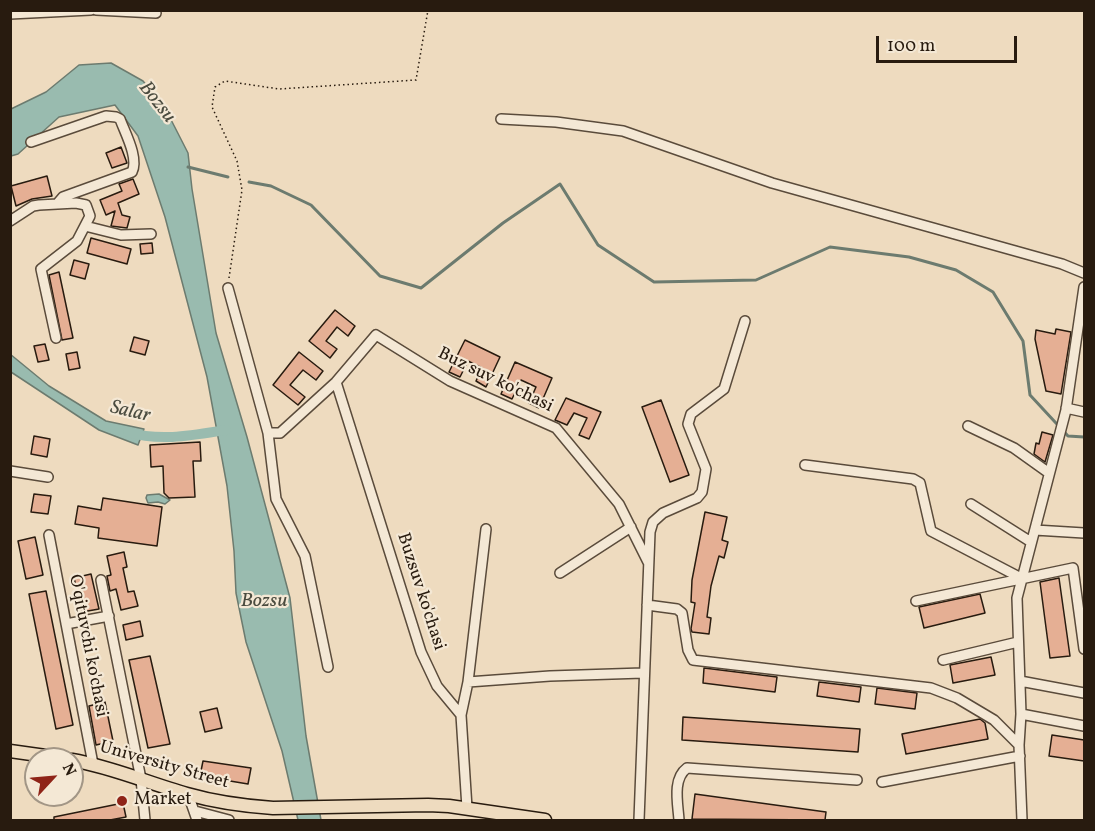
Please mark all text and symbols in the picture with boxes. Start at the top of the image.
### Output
scale bar [879,24,1020,62]
text: 100 m [887,34,936,59]
water label: Bozsu [132,77,180,129]
street label: Buz suv ko'chasi [434,344,556,418]
water label: Salar [108,397,152,429]
street label: Buzsuv ko'chasi [391,531,449,653]
street label: O'qituvchi ko'chasi [63,573,111,719]
water label: Bozsu [241,590,287,614]
street label: University Street [97,737,231,795]
north arrow [24,747,84,807]
text: N [56,760,81,780]
place label: Market [134,790,192,812]
marker: Market [115,794,129,808]

